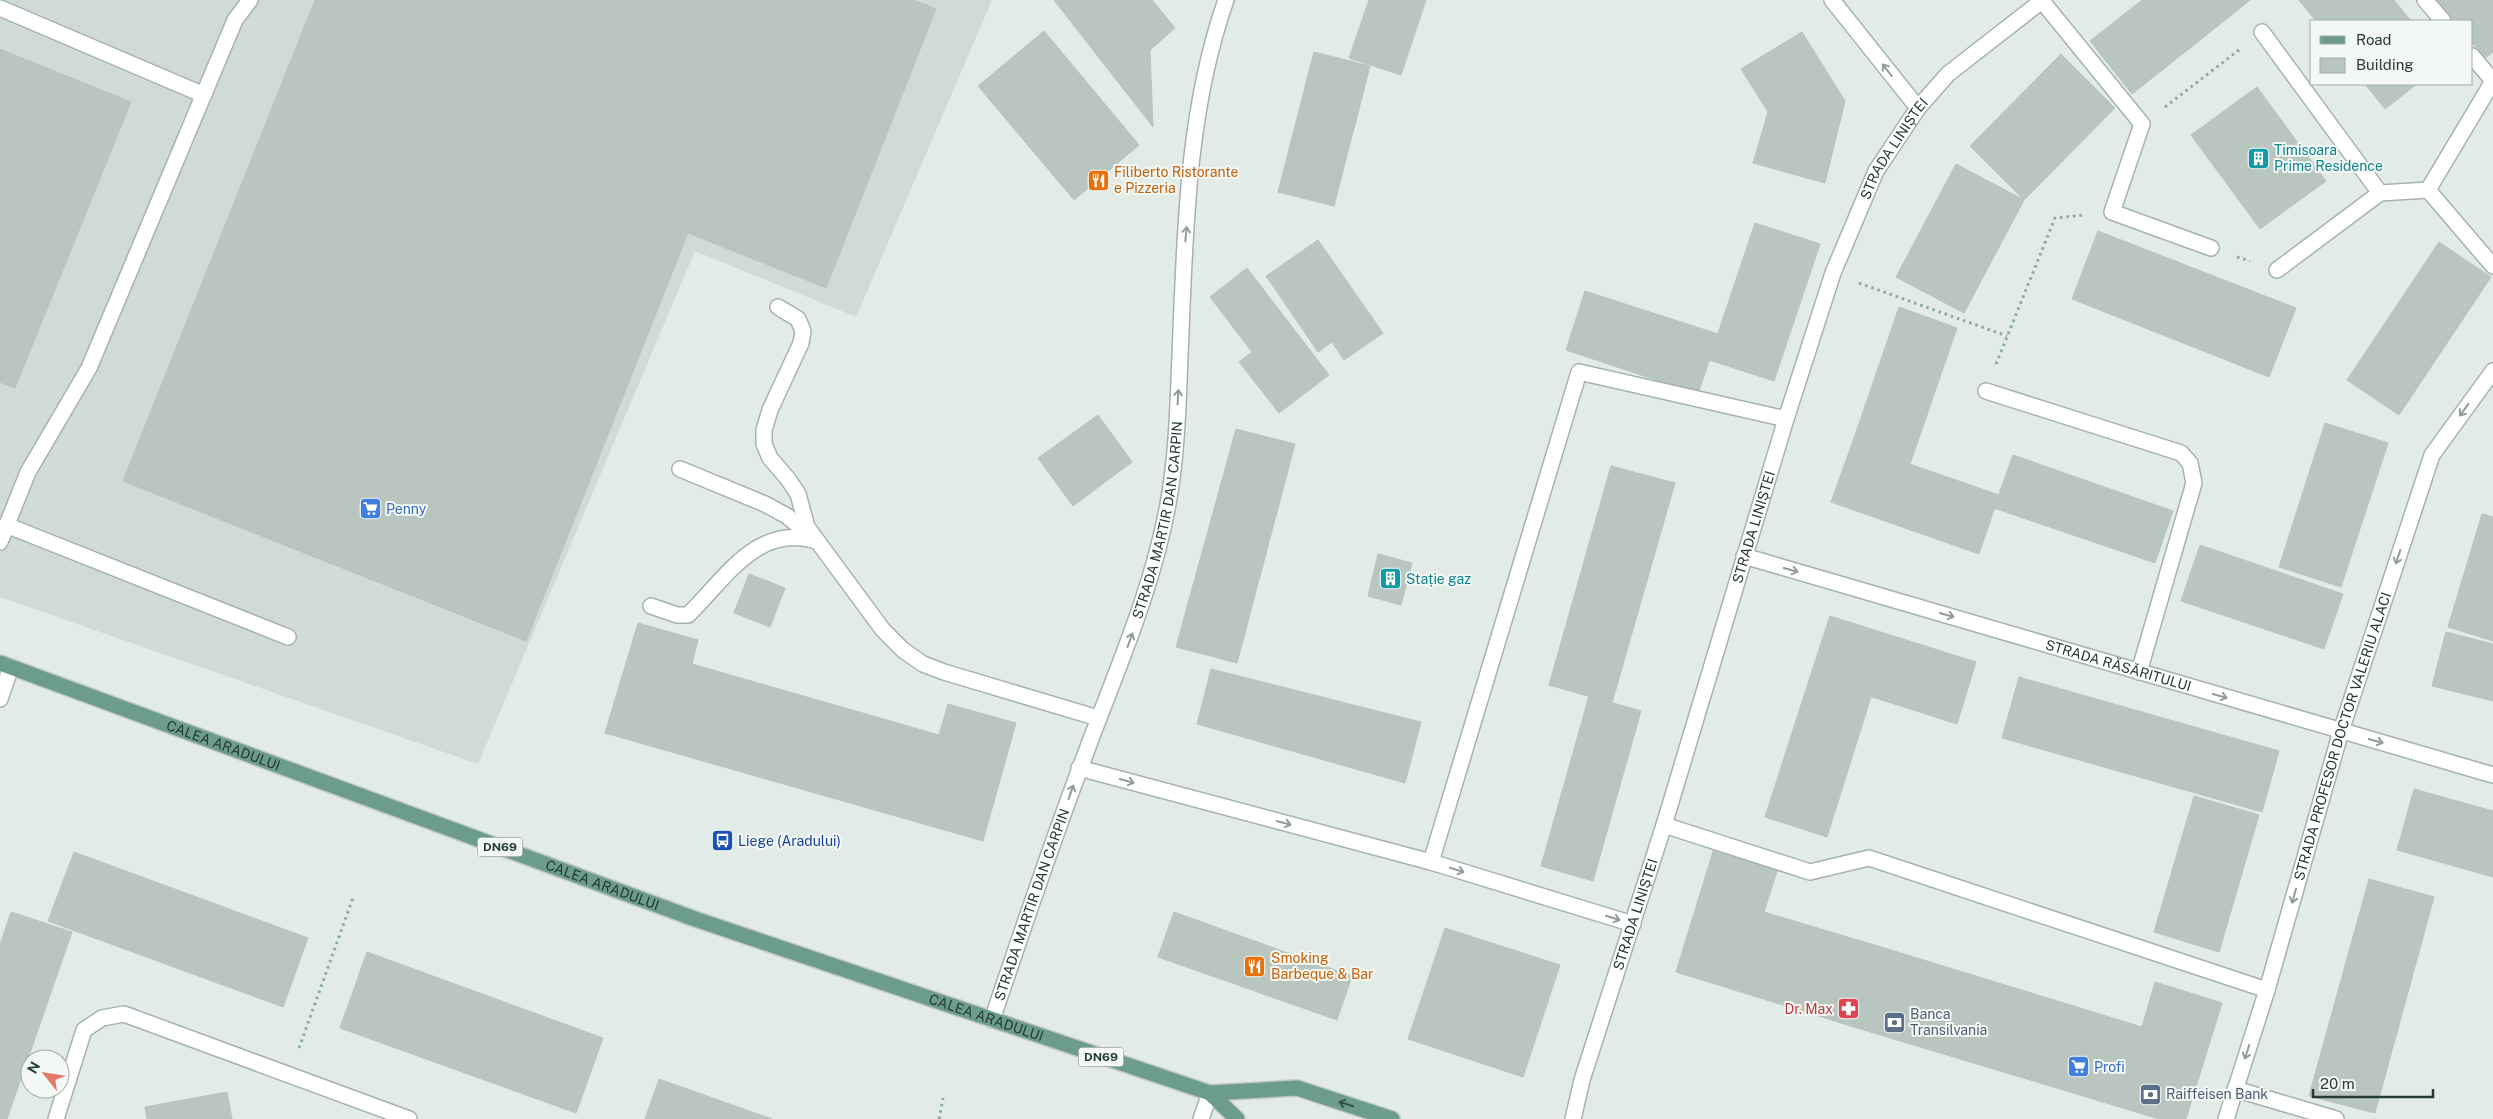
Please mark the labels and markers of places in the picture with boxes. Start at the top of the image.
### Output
place label: Timisoara Prime Residence [2274,142,2383,174]
building icon: Timisoara Prime Residence [2246,146,2270,170]
place label: Filiberto Ristorante e Pizzeria [1114,164,1239,196]
restaurant icon: Filiberto Ristorante e Pizzeria [1086,168,1110,192]
supermarket icon: Penny [358,497,382,521]
place label: Penny [386,501,427,517]
building icon: Stație gaz [1378,567,1402,591]
place label: Stație gaz [1406,571,1471,587]
bus stop icon: Liege (Aradului) [710,829,734,853]
place label: Liege (Aradului) [738,833,841,849]
place label: Smoking Barbeque & Bar [1271,950,1374,982]
restaurant icon: Smoking Barbeque & Bar [1243,954,1267,978]
pharmacy icon: Dr. Max [1837,997,1861,1021]
place label: Dr. Max [1785,1001,1833,1017]
place label: Banca Transilvania [1910,1006,1987,1038]
bank icon: Banca Transilvania [1882,1010,1906,1034]
supermarket icon: Profi [2066,1055,2090,1079]
place label: Profi [2094,1059,2125,1075]
bank icon: Raiffeisen Bank [2138,1082,2162,1106]
place label: Raiffeisen Bank [2166,1086,2268,1102]

